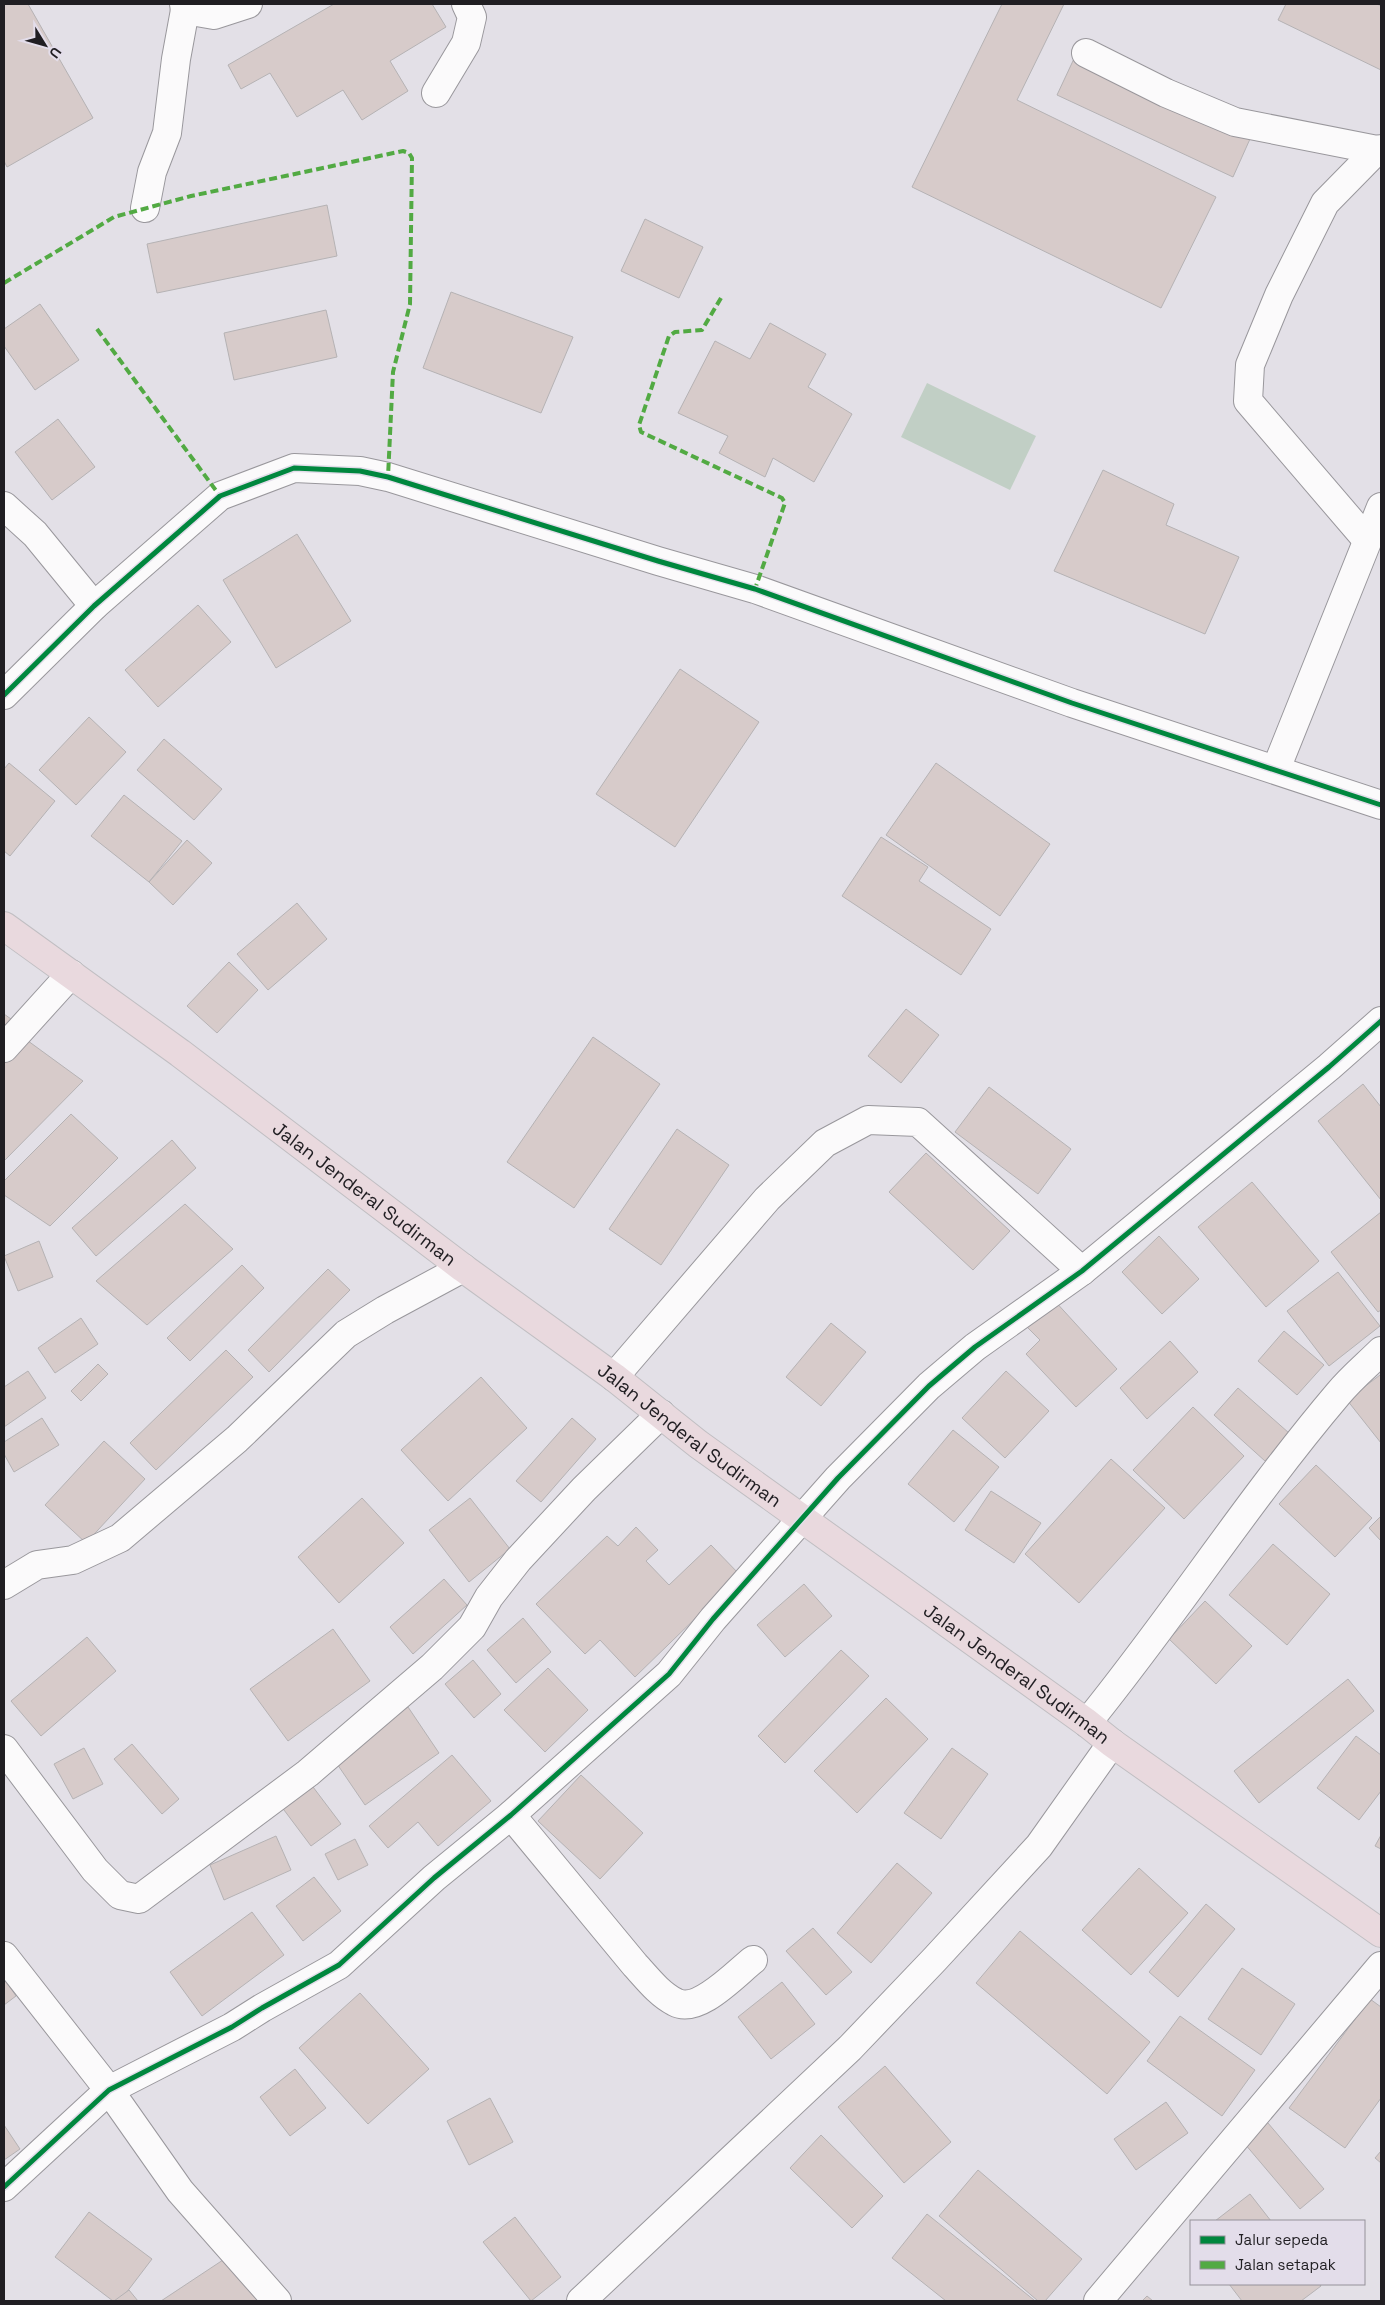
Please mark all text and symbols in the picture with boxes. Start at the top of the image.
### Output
north arrow [20,20,70,70]
text: U [45,44,65,62]
street label: Jalan Jenderal Sudirman [267,1116,461,1272]
street label: Jalan Jenderal Sudirman [593,1357,786,1513]
street label: Jalan Jenderal Sudirman [918,1598,1115,1750]
legend [1190,2220,1365,2285]
text: Jalur sepeda [1235,2230,1329,2249]
text: Jalan setapak [1235,2255,1336,2274]

